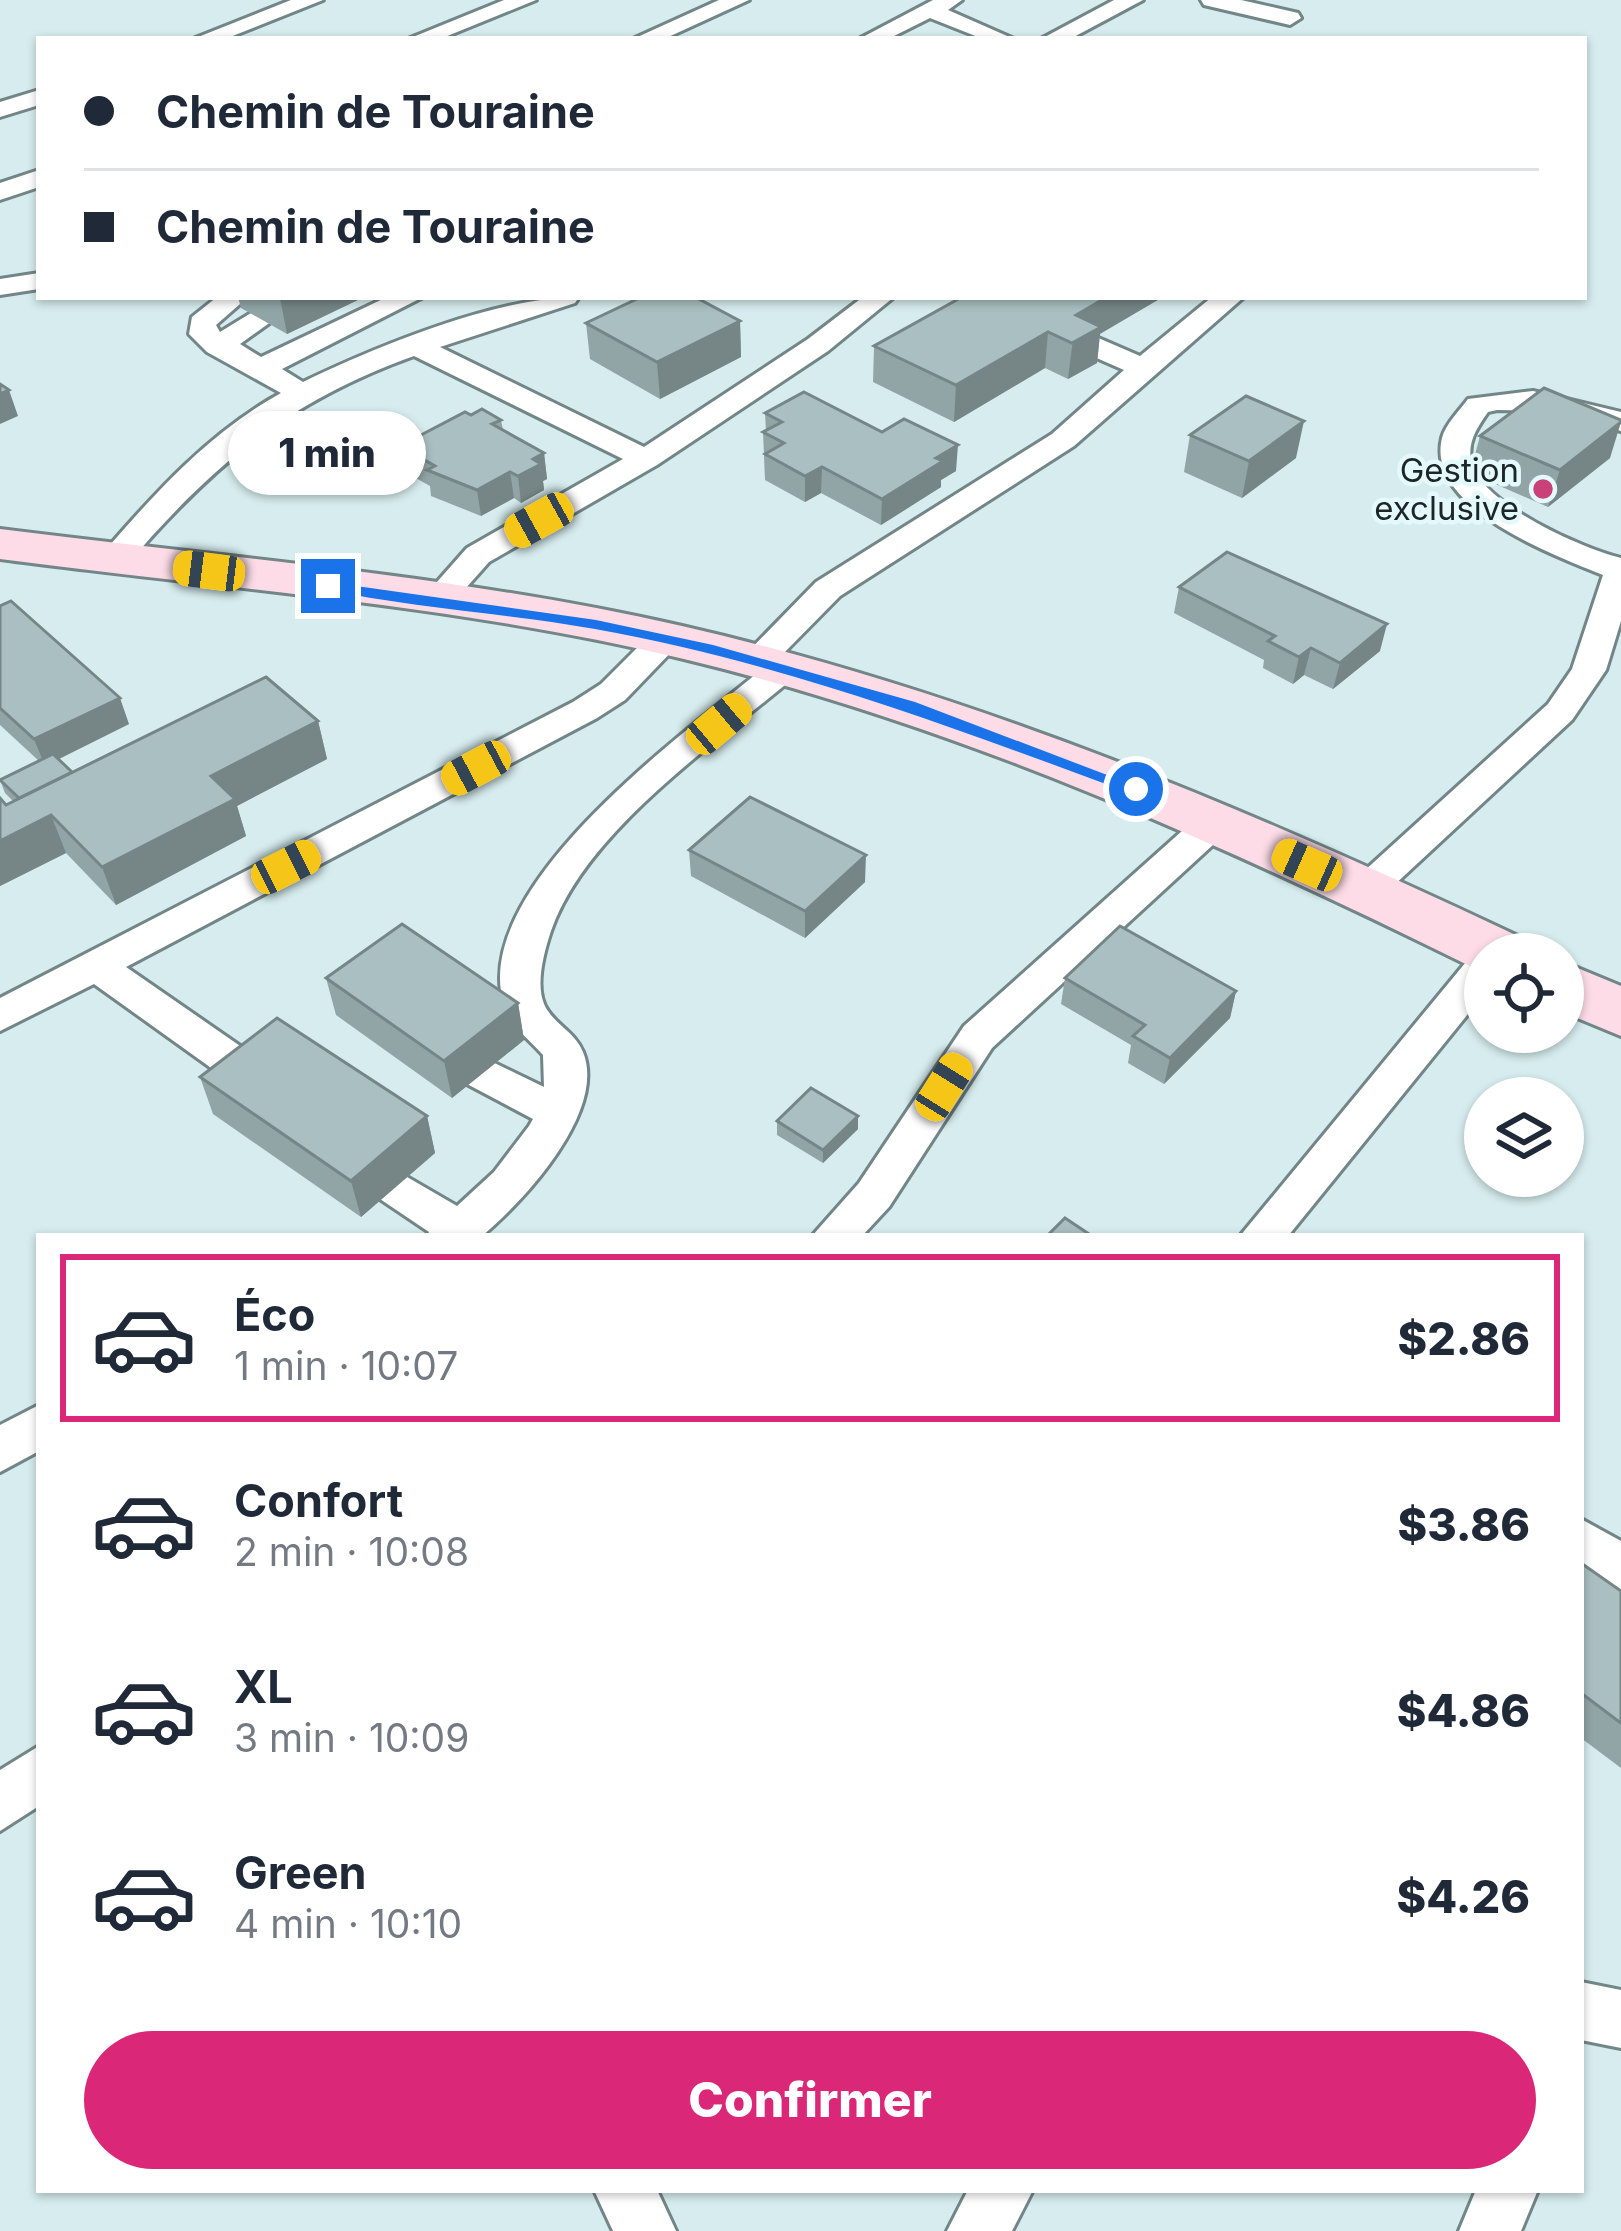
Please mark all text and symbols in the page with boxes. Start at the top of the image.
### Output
text: Chemin de Touraine [156,84,595,139]
text: Chemin de Touraine [156,199,595,254]
callout: 1 min [229,412,427,496]
text: 1 min [278,429,376,476]
place label: Gestion exclusive [1374,450,1519,528]
marker: Gestion exclusive [1530,476,1556,502]
car [499,487,579,553]
car [171,549,247,593]
route end [301,559,355,613]
car [680,687,758,761]
car [436,735,516,801]
route start [1109,762,1163,816]
car [1267,834,1347,896]
car [246,835,326,899]
map controls [1464,933,1584,1197]
button: locate [1464,933,1584,1053]
car [910,1047,978,1127]
button: layers [1464,1077,1584,1197]
icon: car [90,1284,198,1392]
text: Éco [234,1287,315,1342]
text: $2.86 [1397,1311,1530,1366]
text: 1 min · 10:07 [234,1342,458,1389]
icon: car [90,1470,198,1578]
text: Confort [234,1473,403,1528]
text: $3.86 [1398,1497,1530,1552]
text: 2 min · 10:08 [234,1528,469,1575]
icon: car [90,1656,198,1764]
text: XL [234,1659,293,1714]
text: $4.86 [1397,1683,1530,1738]
text: 3 min · 10:09 [234,1714,469,1761]
icon: car [90,1842,198,1950]
text: Green [234,1845,367,1900]
text: $4.26 [1396,1869,1530,1924]
text: 4 min · 10:10 [234,1900,462,1947]
button: Confirmer [84,2031,1536,2169]

